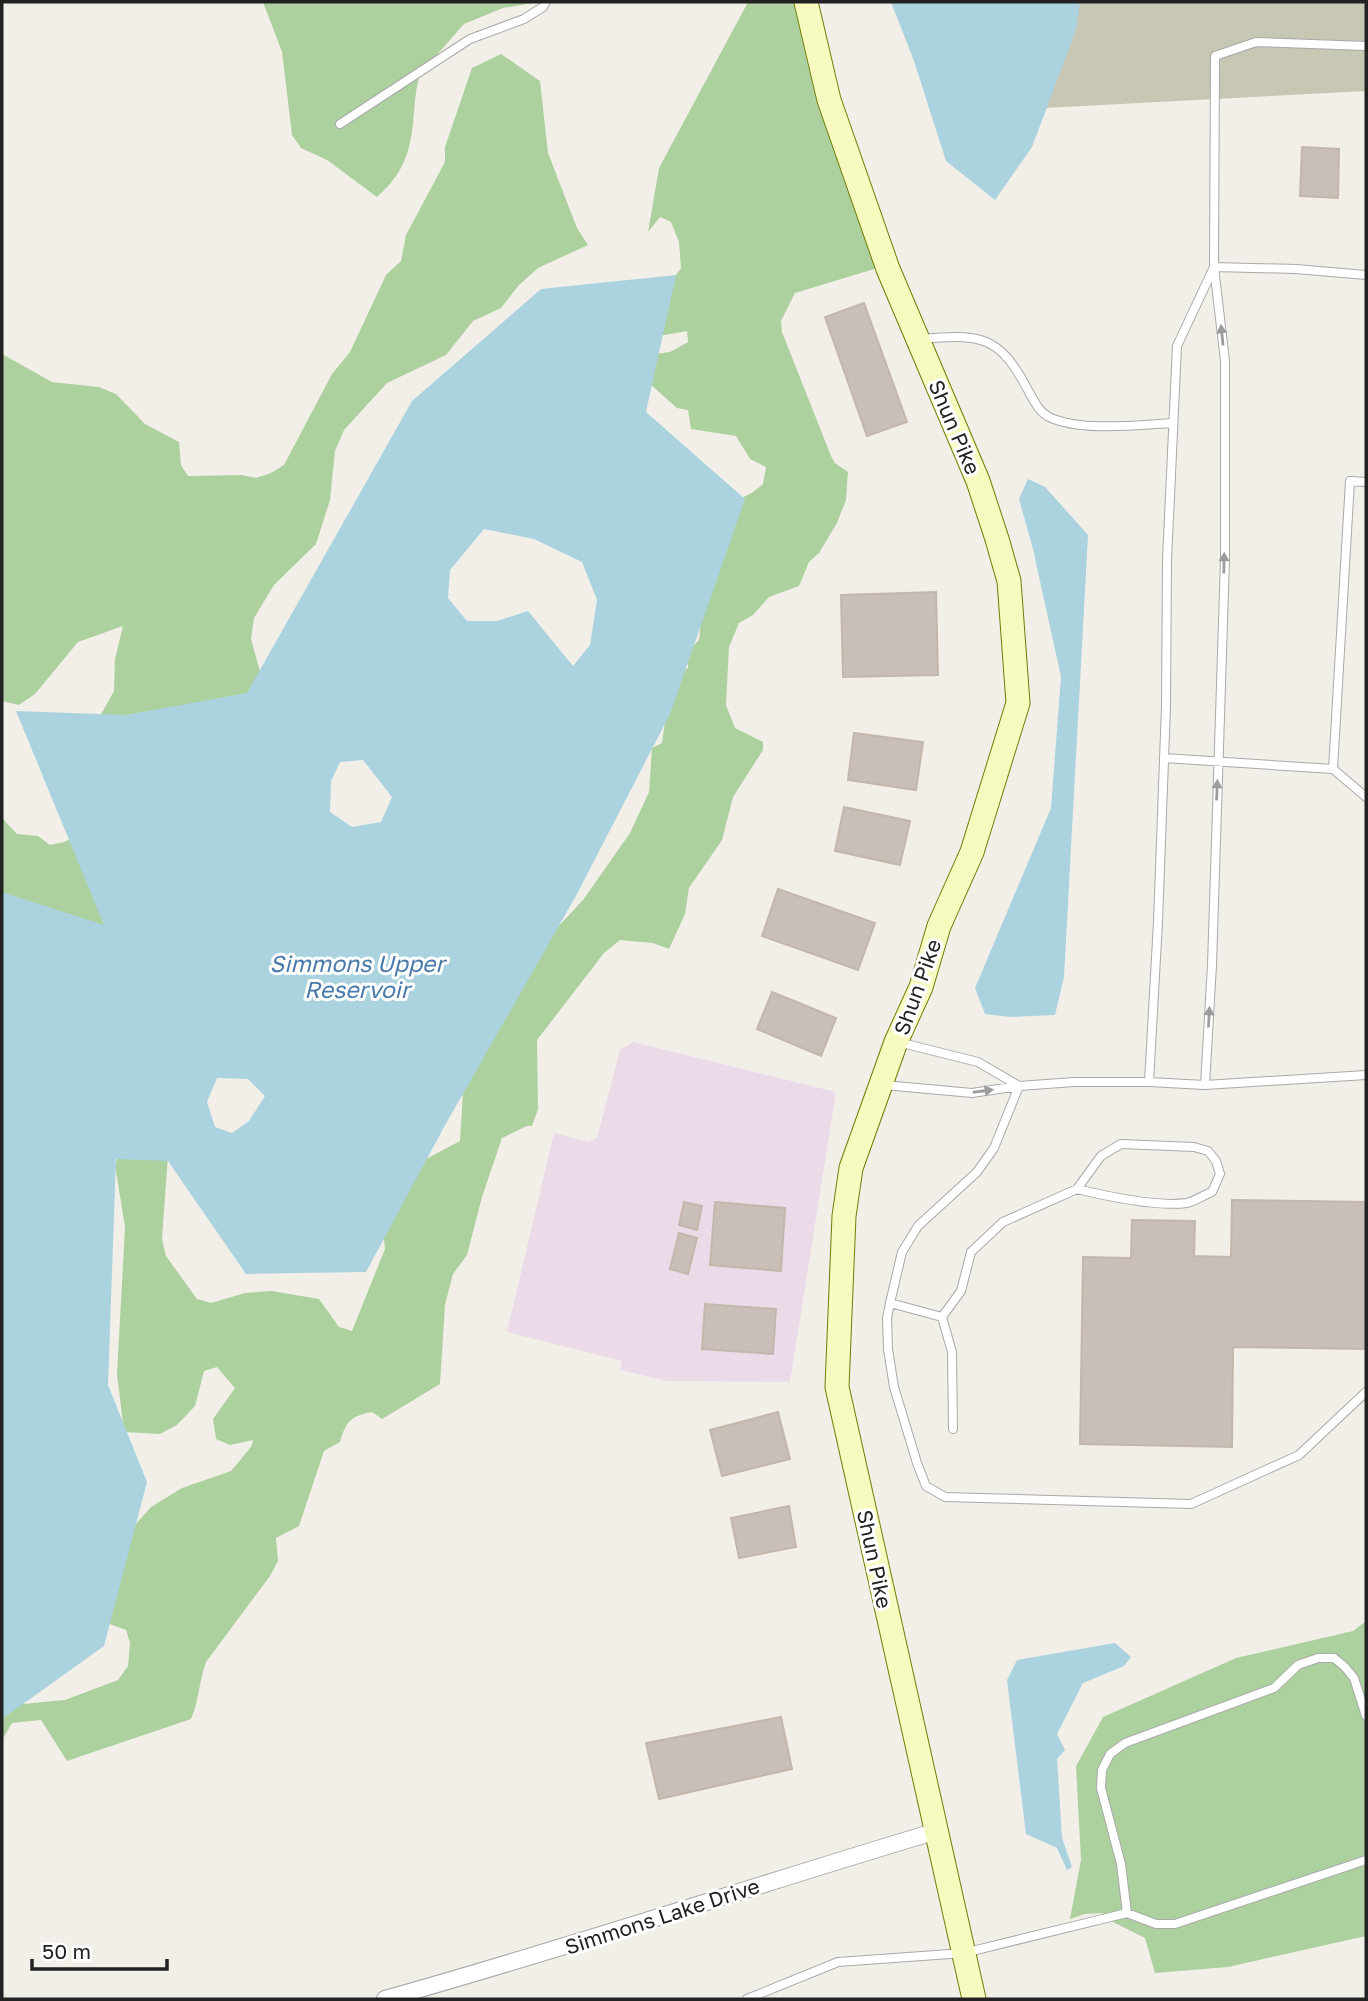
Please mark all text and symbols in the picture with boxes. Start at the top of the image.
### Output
one-way arrow [1216,324,1227,346]
street label: Shun Pike [923,376,987,478]
one-way arrow [1219,551,1230,573]
one-way arrow [1212,779,1223,801]
street label: Shun Pike [888,935,946,1039]
water label: Simmons Upper Reservoir [270,949,447,1003]
one-way arrow [1204,1006,1215,1028]
one-way arrow [972,1086,994,1097]
street label: Shun Pike [852,1507,898,1611]
street label: Simmons Lake Drive [561,1872,763,1960]
scale bar [32,1927,166,1971]
text: 50 m [42,1938,91,1964]

